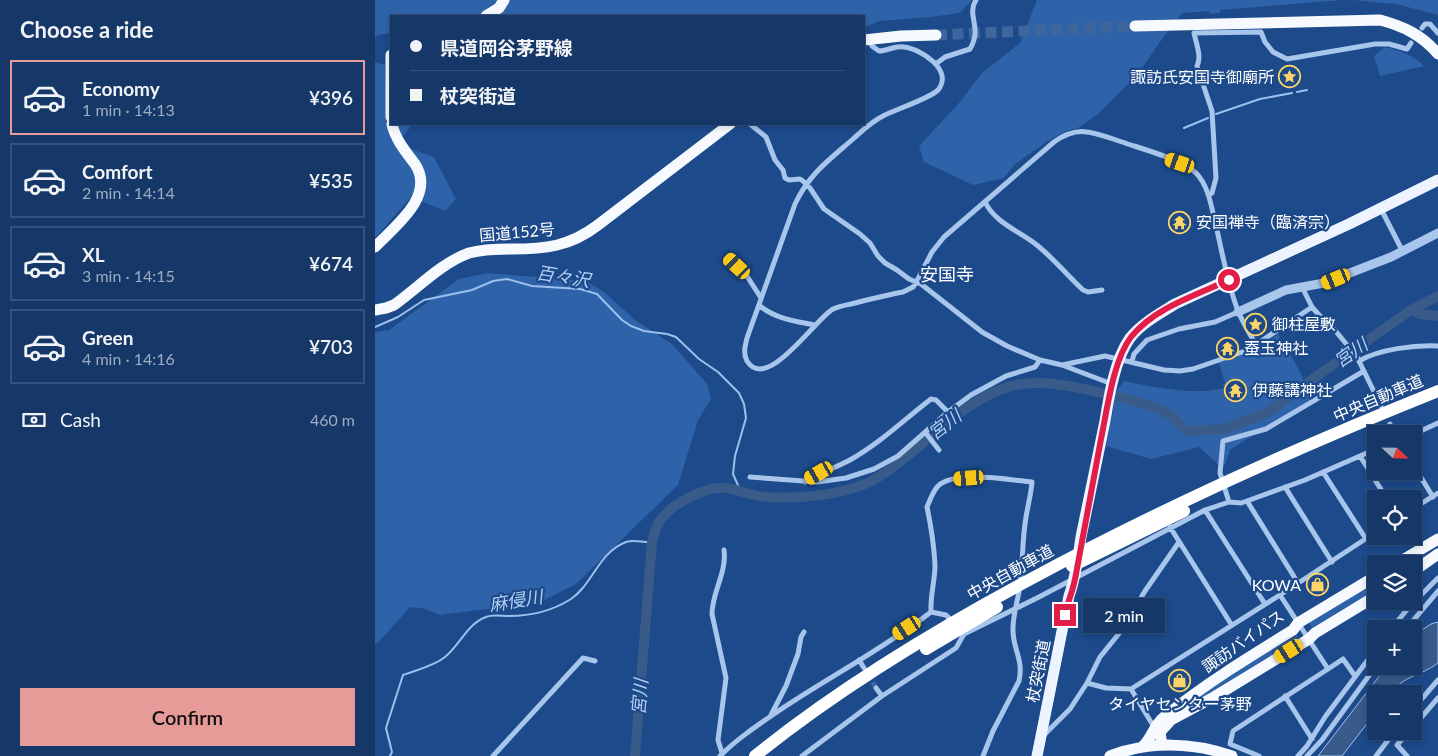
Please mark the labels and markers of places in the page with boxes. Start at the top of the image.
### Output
place icon: 諏訪氏安国寺御廟所 [1278,65,1302,89]
place label: 諏訪氏安国寺御廟所 [1130,67,1274,86]
temple icon: 安国禅寺（臨済宗） [1168,210,1192,234]
place label: 安国禅寺（臨済宗） [1196,212,1340,231]
place icon: 御柱屋敷 [1244,312,1268,336]
place label: 御柱屋敷 [1272,314,1336,333]
temple icon: 蚕玉神社 [1216,336,1240,360]
place label: 蚕玉神社 [1244,338,1308,357]
temple icon: 伊藤講神社 [1224,378,1248,402]
place label: 伊藤講神社 [1252,380,1332,399]
shop icon: KOWA [1305,573,1329,597]
place label: KOWA [1252,575,1301,594]
shop icon: タイヤセンター茅野 [1168,668,1192,692]
place label: タイヤセンター茅野 [1108,694,1252,713]

